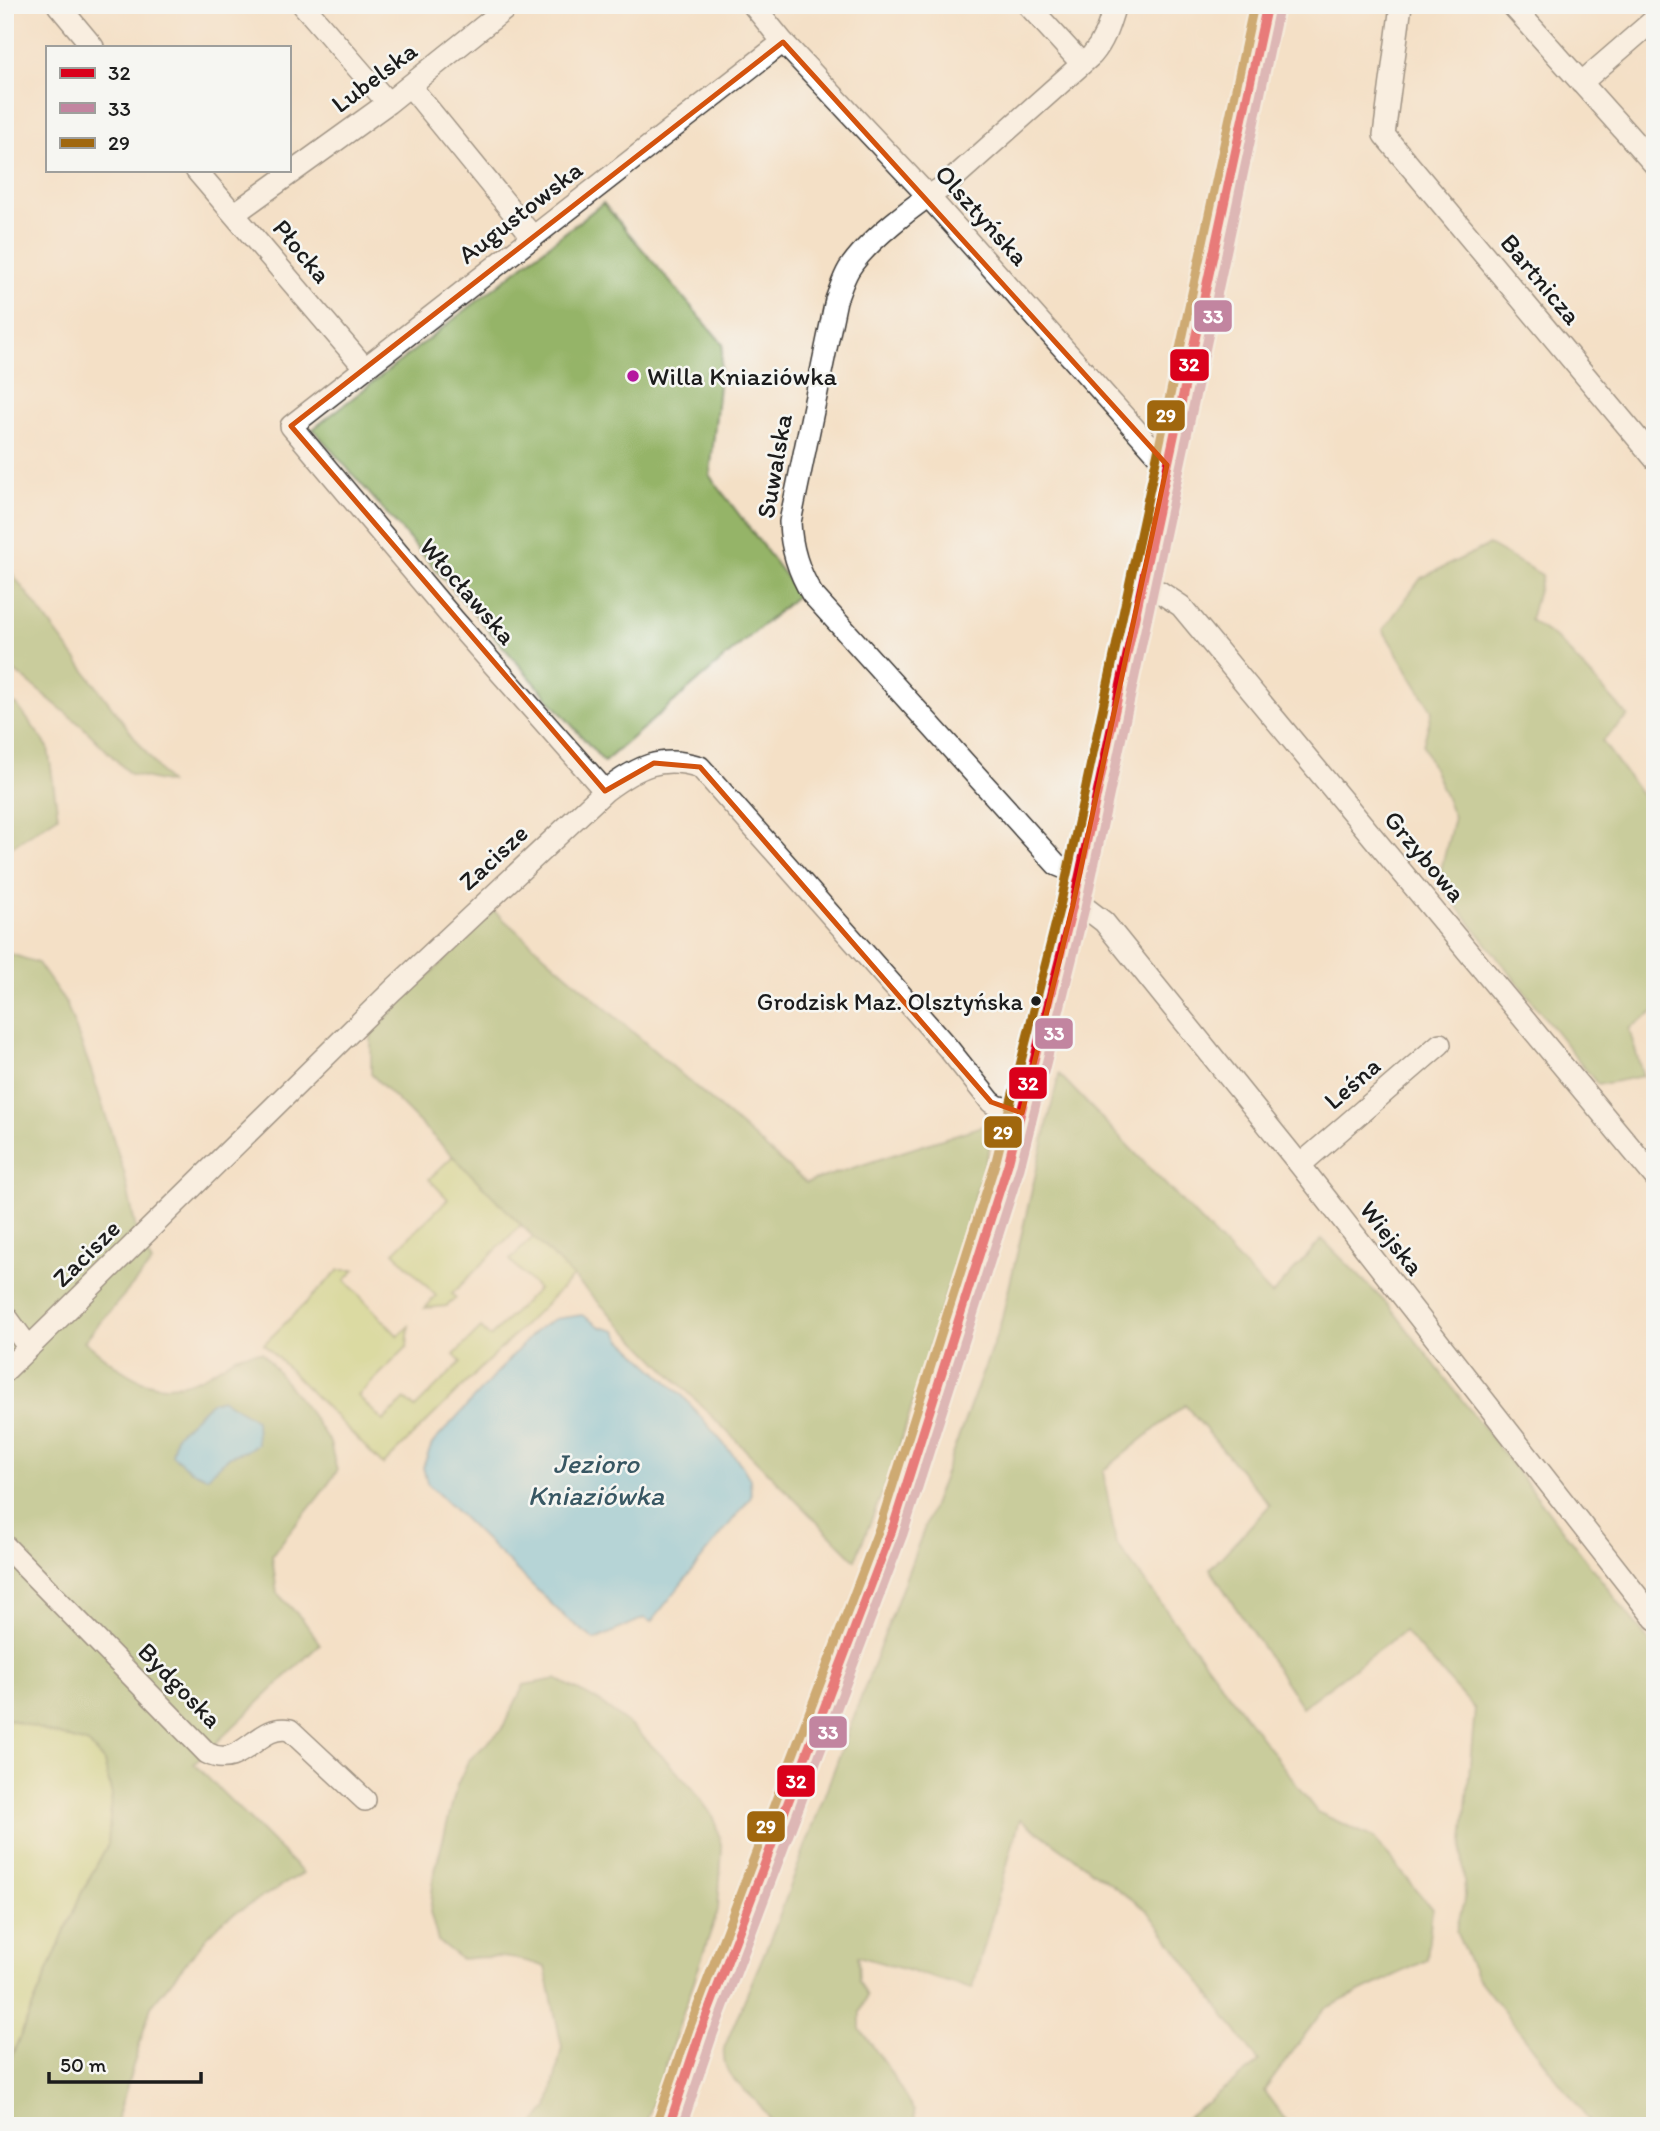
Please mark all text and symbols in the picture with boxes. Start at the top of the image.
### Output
street label: Lubelska [325,34,424,120]
legend [46,46,290,172]
text: 32 [108,60,131,85]
text: 33 [108,96,131,121]
text: 29 [108,130,130,155]
street label: Augustowska [451,153,589,271]
street label: Olsztyńska [928,158,1036,273]
street label: Płocka [266,212,338,290]
street label: Bartnicza [1494,227,1589,332]
line badge: 33 [1193,299,1233,333]
text: 33 [1203,305,1223,328]
line badge: 32 [1169,348,1210,382]
text: 32 [1179,353,1199,376]
place label: Willa Kniaziówka [647,360,838,392]
marker: Willa Kniaziówka [625,368,641,384]
line badge: 29 [1146,399,1186,432]
text: 29 [1156,404,1176,427]
street label: Suwalska [749,411,799,521]
street label: Włocławska [413,531,524,652]
street label: Grzybowa [1377,804,1473,908]
street label: Zacisze [452,817,534,897]
place label: Grodzisk Maz. Olsztyńska [757,987,1023,1016]
marker: Grodzisk Maz. Olsztyńska [1029,994,1043,1008]
line badge: 33 [1034,1017,1074,1050]
text: 33 [1044,1022,1064,1045]
street label: Leśna [1317,1050,1387,1116]
line badge: 32 [1008,1066,1048,1100]
text: 32 [1018,1072,1038,1095]
line badge: 29 [983,1115,1023,1149]
text: 29 [993,1121,1013,1144]
street label: Wiejska [1353,1194,1431,1282]
street label: Zacisze [45,1212,127,1294]
water label: Jezioro Kniaziówka [528,1446,665,1512]
street label: Bydgoska [131,1635,229,1735]
line badge: 33 [808,1715,848,1749]
text: 33 [818,1721,838,1744]
line badge: 32 [776,1764,816,1798]
text: 32 [786,1770,806,1793]
line badge: 29 [746,1810,786,1843]
text: 29 [756,1815,776,1838]
scale bar [49,2040,201,2084]
text: 50 m [60,2052,107,2077]

